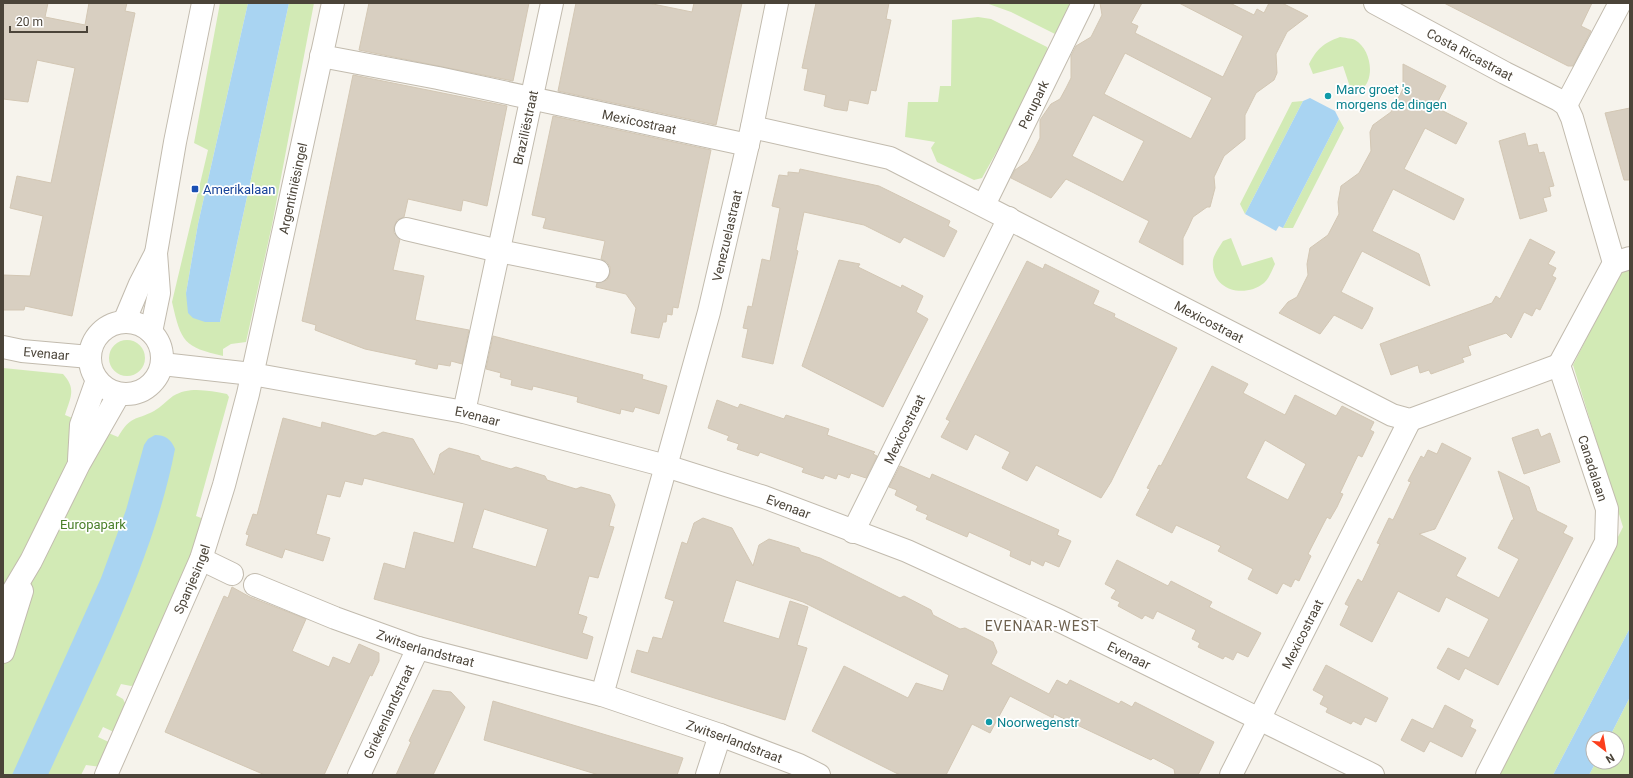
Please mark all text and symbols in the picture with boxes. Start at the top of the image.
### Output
scale bar [10,8,87,34]
text: 20 m [16,15,43,29]
street label: Costa Ricastraat [1424,25,1516,84]
street label: Perupark [1016,78,1052,131]
place label: Marc groet 's morgens de dingen [1336,82,1447,112]
street label: Braziliëstraat [510,89,541,166]
marker: Marc groet 's morgens de dingen [1323,91,1333,101]
street label: Mexicostraat [601,107,678,137]
street label: Argentiniësingel [276,141,310,236]
place label: Amerikalaan [203,182,275,197]
marker: Amerikalaan [190,184,200,194]
street label: Venezuelastraat [709,189,745,283]
street label: Mexicostraat [1172,298,1246,346]
street label: Evenaar [23,344,71,363]
street label: Mexicostraat [881,392,928,466]
street label: Evenaar [454,404,502,429]
street label: Canadalaan [1575,433,1610,503]
street label: Evenaar [764,492,813,522]
park label: Europapark [60,517,126,532]
street label: Spanjesingel [171,543,213,616]
street label: Mexicostraat [1279,597,1326,671]
district label: EVENAAR-WEST [985,618,1099,634]
street label: Zwitserlandstraat [374,627,476,670]
street label: Evenaar [1105,639,1153,673]
street label: Griekenlandstraat [361,662,417,761]
place label: Noorwegenstr [997,715,1080,730]
street label: Zwitserlandstraat [684,717,784,766]
marker: Noorwegenstr [984,717,994,727]
north arrow [1585,730,1625,770]
text: N [1603,751,1617,766]

